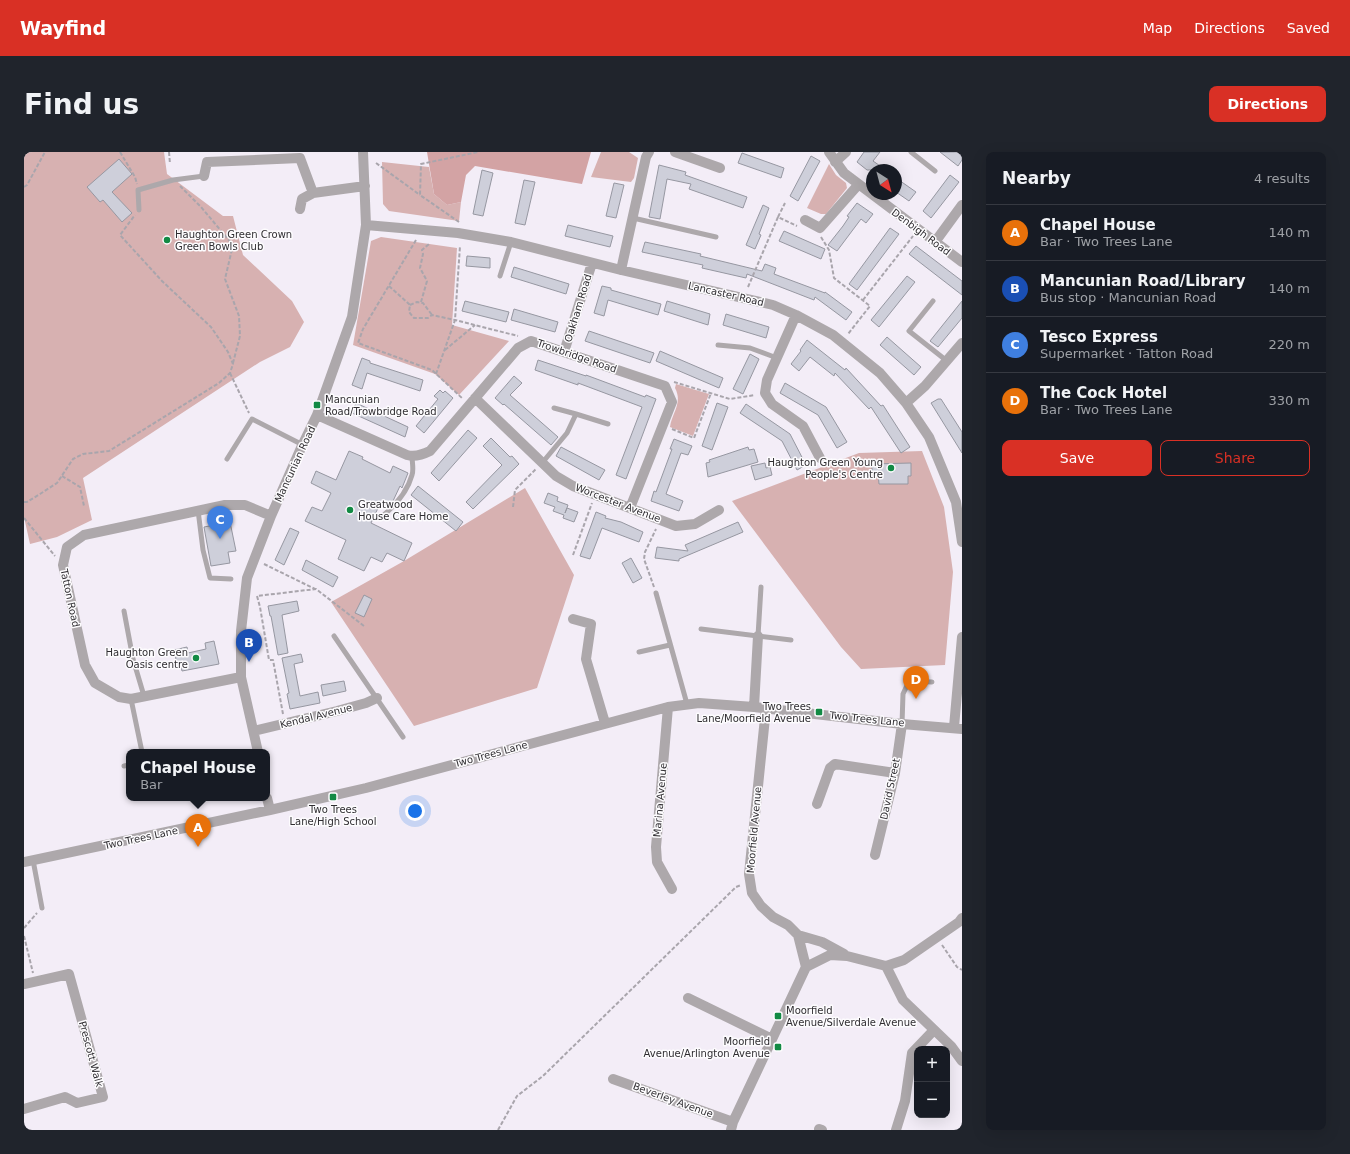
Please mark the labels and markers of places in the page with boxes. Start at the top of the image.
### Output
place label: Haughton Green Crown Green Bowls Club [175,229,292,252]
marker: Haughton Green Crown Green Bowls Club [162,235,172,245]
place label: Mancunian Road/Trowbridge Road [325,394,437,417]
marker: Mancunian Road/Trowbridge Road [312,400,322,410]
place label: Haughton Green Young People's Centre [767,457,883,480]
marker: Haughton Green Young People's Centre [886,463,896,473]
place label: Greatwood House Care Home [358,499,448,522]
marker: Greatwood House Care Home [345,505,355,515]
pin: C [207,506,233,539]
pin: B [236,629,262,662]
place label: Haughton Green Oasis centre [105,647,188,670]
marker: Haughton Green Oasis centre [191,653,201,663]
pin: D [903,666,929,699]
place label: Two Trees Lane/Moorfield Avenue [697,701,811,724]
marker: Two Trees Lane/Moorfield Avenue [814,707,824,717]
marker: Two Trees Lane/High School [328,792,338,802]
place label: Two Trees Lane/High School [290,804,376,827]
pin: A [185,814,211,847]
place label: Moorfield Avenue/Silverdale Avenue [786,1005,916,1028]
marker: Moorfield Avenue/Silverdale Avenue [773,1011,783,1021]
place label: Moorfield Avenue/Arlington Avenue [644,1036,770,1059]
marker: Moorfield Avenue/Arlington Avenue [773,1042,783,1052]

